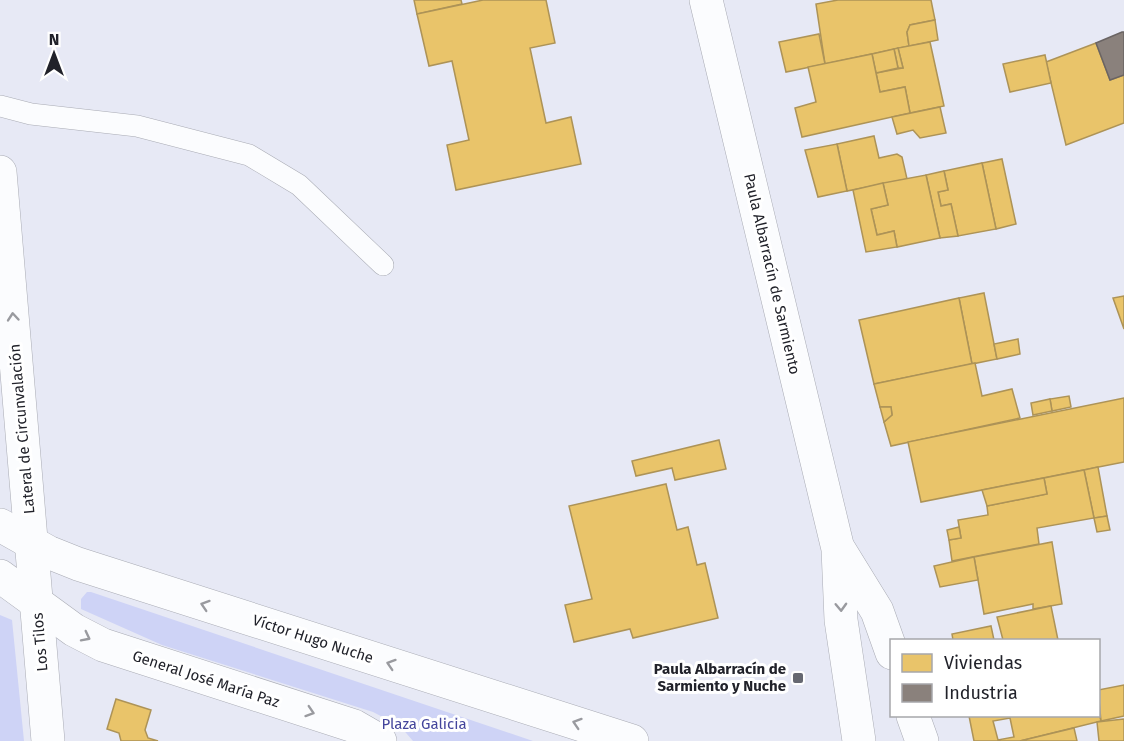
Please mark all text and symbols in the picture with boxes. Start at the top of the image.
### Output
north arrow [24,24,84,84]
text: N [49,30,59,49]
street label: Paula Albarracín de Sarmiento [740,172,804,376]
one-way arrow [6,313,19,322]
street label: Lateral de Circunvalación [6,343,38,515]
one-way arrow [200,599,211,612]
one-way arrow [834,603,847,612]
street label: Víctor Hugo Nuche [250,611,376,667]
street label: Los Tilos [28,612,52,672]
one-way arrow [80,629,91,641]
legend [890,639,1100,717]
street label: General José María Paz [130,647,282,711]
text: Viviendas [944,652,1022,674]
one-way arrow [386,659,397,671]
place label: Paula Albarracín de Sarmiento y Nuche [654,660,786,695]
marker: Paula Albarracín de Sarmiento y Nuche [791,671,805,685]
text: Industria [944,682,1018,704]
one-way arrow [304,705,315,718]
park label: Plaza Galicia [381,715,467,733]
one-way arrow [572,718,583,730]

